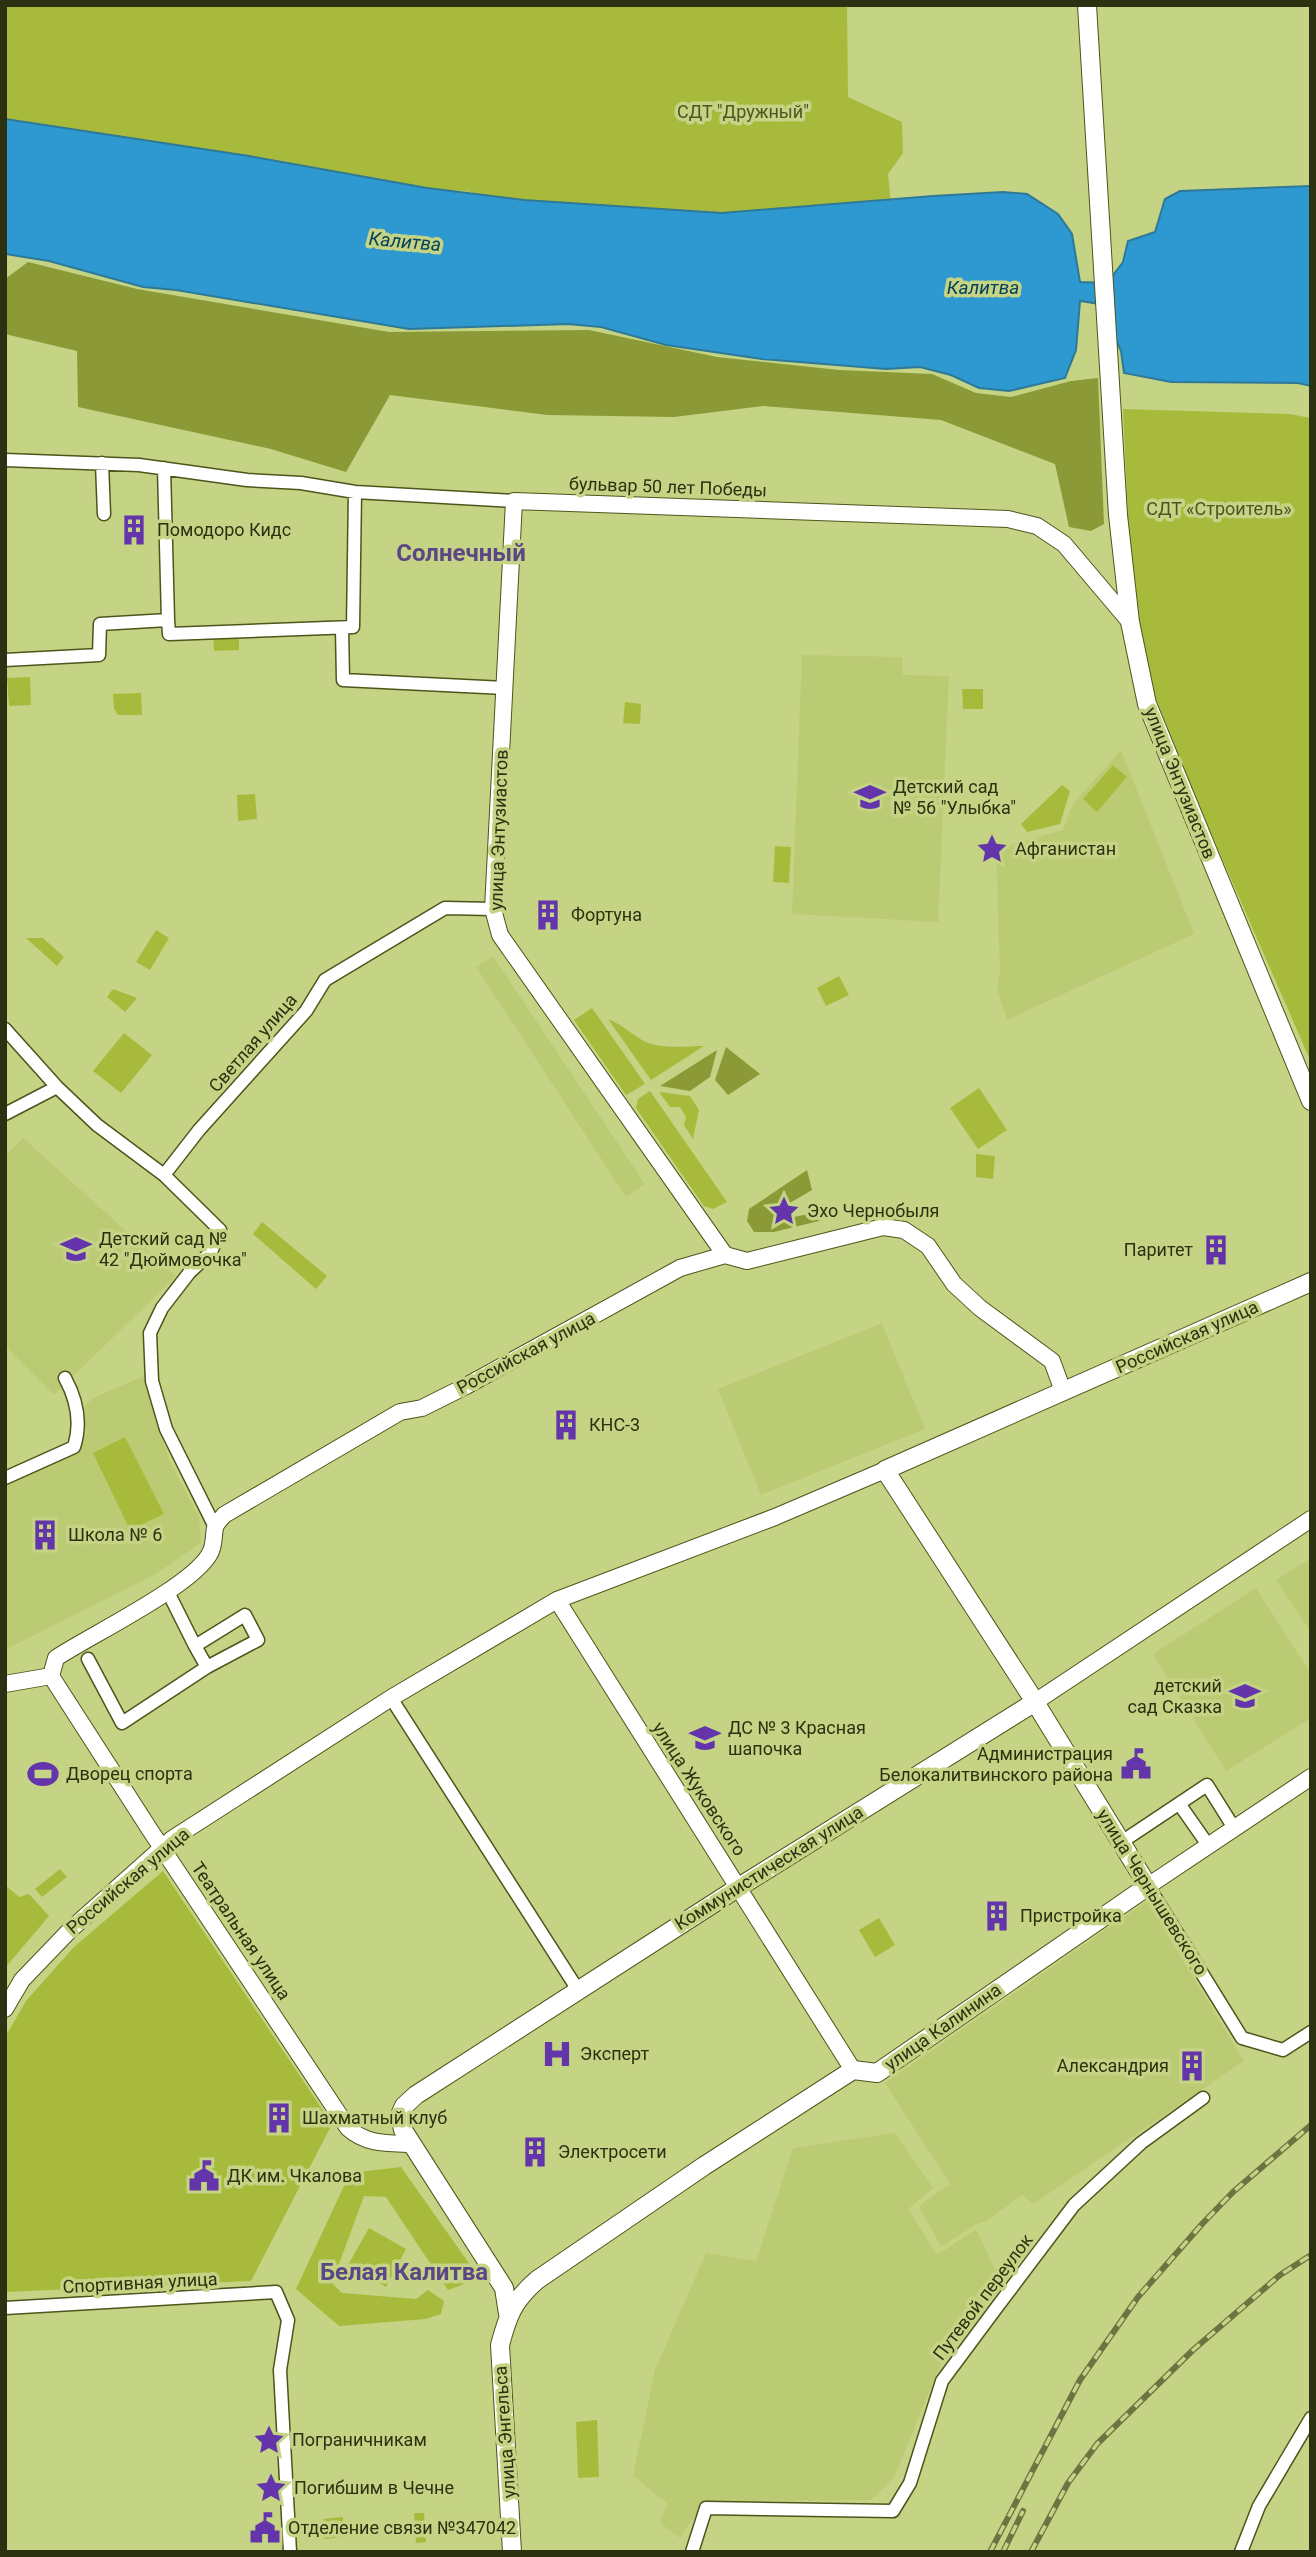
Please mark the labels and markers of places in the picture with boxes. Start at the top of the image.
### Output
building icon: Помодоро Кидс [117,513,151,547]
place label: Помодоро Кидс [157,519,291,540]
place label: Детский сад № 56 "Улыбка" [893,776,1016,818]
school or university icon: Детский сад № 56 "Улыбка" [853,780,887,814]
place icon: Афганистан [975,832,1009,866]
place label: Афганистан [1015,838,1116,859]
building icon: Фортуна [531,898,565,932]
place label: Фортуна [571,904,642,925]
place icon: Эхо Чернобыля [767,1194,801,1228]
place label: Эхо Чернобыля [807,1200,939,1221]
place label: Детский сад № 42 "Дюймовочка" [99,1228,247,1270]
school or university icon: Детский сад № 42 "Дюймовочка" [59,1232,93,1266]
building icon: Паритет [1199,1233,1233,1267]
place label: Паритет [1124,1239,1193,1260]
building icon: КНС-3 [549,1408,583,1442]
place label: КНС-3 [589,1414,640,1435]
building icon: Школа № 6 [28,1518,62,1552]
place label: Школа № 6 [68,1524,162,1545]
place label: детский сад Сказка [1128,1675,1222,1717]
school or university icon: детский сад Сказка [1228,1679,1262,1713]
place label: ДС № 3 Красная шапочка [728,1717,866,1759]
school or university icon: ДС № 3 Красная шапочка [688,1721,722,1755]
place label: Администрация Белокалитвинского района [879,1743,1113,1785]
public building icon: Администрация Белокалитвинского района [1119,1747,1153,1781]
sports icon: Дворец спорта [26,1757,60,1791]
place label: Дворец спорта [66,1763,193,1784]
building icon: Пристройка [980,1899,1014,1933]
place label: Пристройка [1020,1905,1122,1926]
hospital icon: Эксперт [540,2037,574,2071]
place label: Эксперт [580,2043,649,2064]
building icon: Александрия [1175,2049,1209,2083]
place label: Александрия [1057,2055,1169,2076]
building icon: Шахматный клуб [262,2101,296,2135]
place label: Шахматный клуб [302,2107,447,2128]
building icon: Электросети [518,2135,552,2169]
place label: Электросети [558,2141,667,2162]
public building icon: ДК им. Чкалова [187,2159,221,2193]
place label: ДК им. Чкалова [227,2165,362,2186]
place icon: Пограничникам [252,2423,286,2457]
place label: Пограничникам [292,2429,427,2450]
place icon: Погибшим в Чечне [254,2471,288,2505]
place label: Погибшим в Чечне [294,2477,454,2498]
public building icon: Отделение связи №347042 [248,2511,282,2545]
place label: Отделение связи №347042 [288,2517,516,2538]

